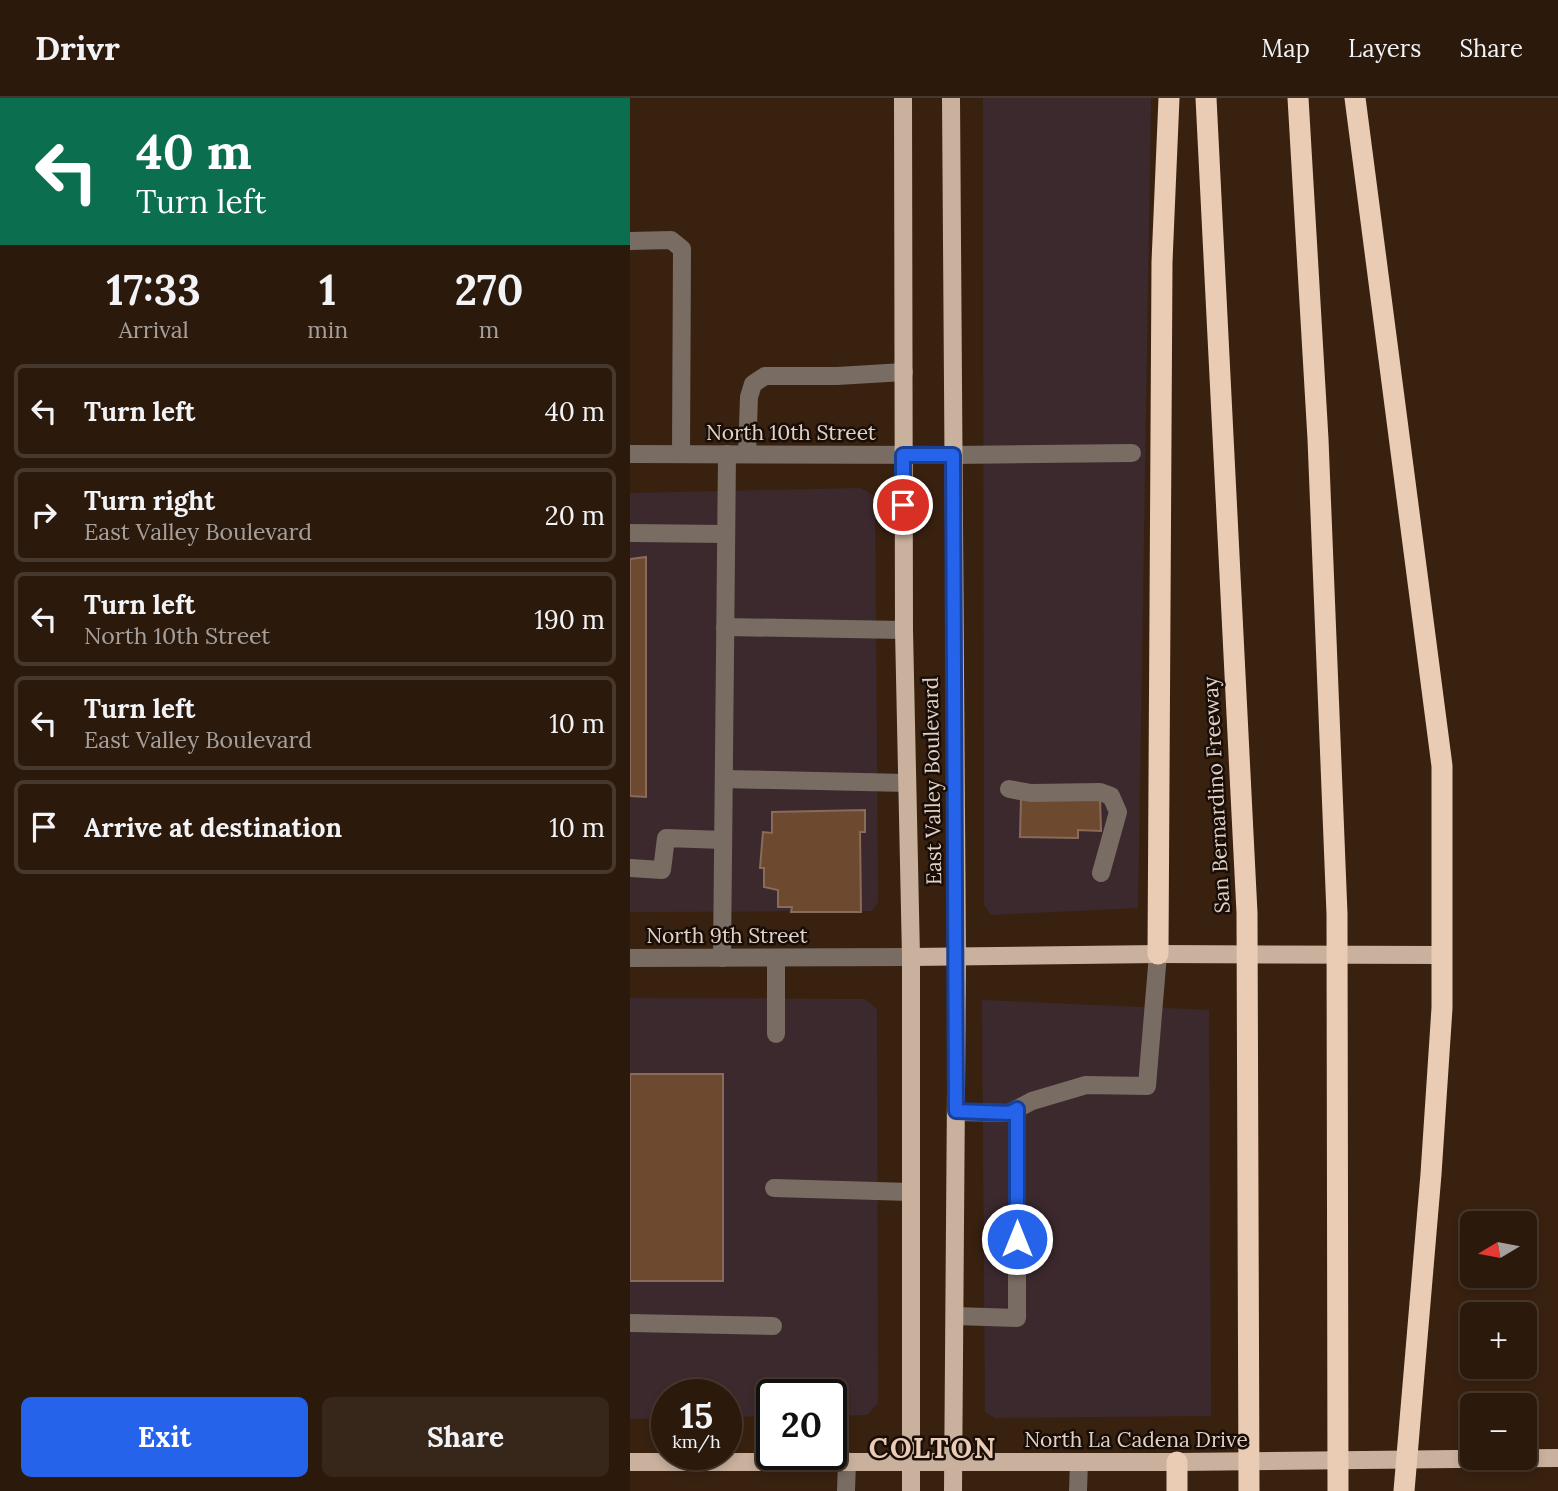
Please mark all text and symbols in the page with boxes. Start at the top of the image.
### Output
text: Drivr [35,27,120,69]
text: Map [1261,33,1310,64]
text: Layers [1348,33,1421,64]
text: Share [1459,33,1523,64]
text: 40 m [136,120,252,182]
icon: left [21,126,112,217]
text: Turn left [136,181,266,222]
text: 17:33 [106,263,201,317]
text: 1 [319,263,336,317]
text: 270 [455,263,524,317]
text: Arrival [118,315,189,344]
text: min [307,315,348,344]
text: m [479,315,499,344]
icon: left [25,392,63,430]
text: Turn left [84,395,195,428]
text: 40 m [545,395,605,428]
street label: North 10th Street [706,419,877,446]
pin [873,475,933,535]
text: Turn right [84,484,215,517]
icon: arrive [884,486,922,524]
icon: right [25,496,63,534]
text: 20 m [545,499,605,532]
text: East Valley Boulevard [84,517,312,546]
text: Turn left [84,588,195,621]
icon: left [25,600,63,638]
text: 190 m [534,603,605,636]
text: North 10th Street [84,621,270,650]
street label: San Bernardino Freeway [1196,676,1236,914]
street label: East Valley Boulevard [917,677,947,885]
text: Turn left [84,692,195,725]
icon: left [25,704,63,742]
text: 10 m [549,707,605,740]
text: East Valley Boulevard [84,725,312,754]
icon: arrive [25,808,63,846]
text: Arrive at destination [84,811,342,844]
text: 10 m [549,811,605,844]
street label: North 9th Street [646,922,809,949]
position arrow [980,1202,1054,1276]
north arrow [1460,1211,1536,1288]
map controls [1460,1211,1537,1470]
button: + [1460,1302,1537,1379]
speed limit sign: 20 [756,1379,847,1470]
text: 15 [680,1393,713,1438]
button: − [1460,1393,1537,1470]
button: Exit [21,1397,308,1477]
button: Share [322,1397,609,1477]
street label: North La Cadena Drive [1024,1426,1248,1453]
text: km/h [672,1430,721,1453]
district label: COLTON [869,1430,997,1466]

